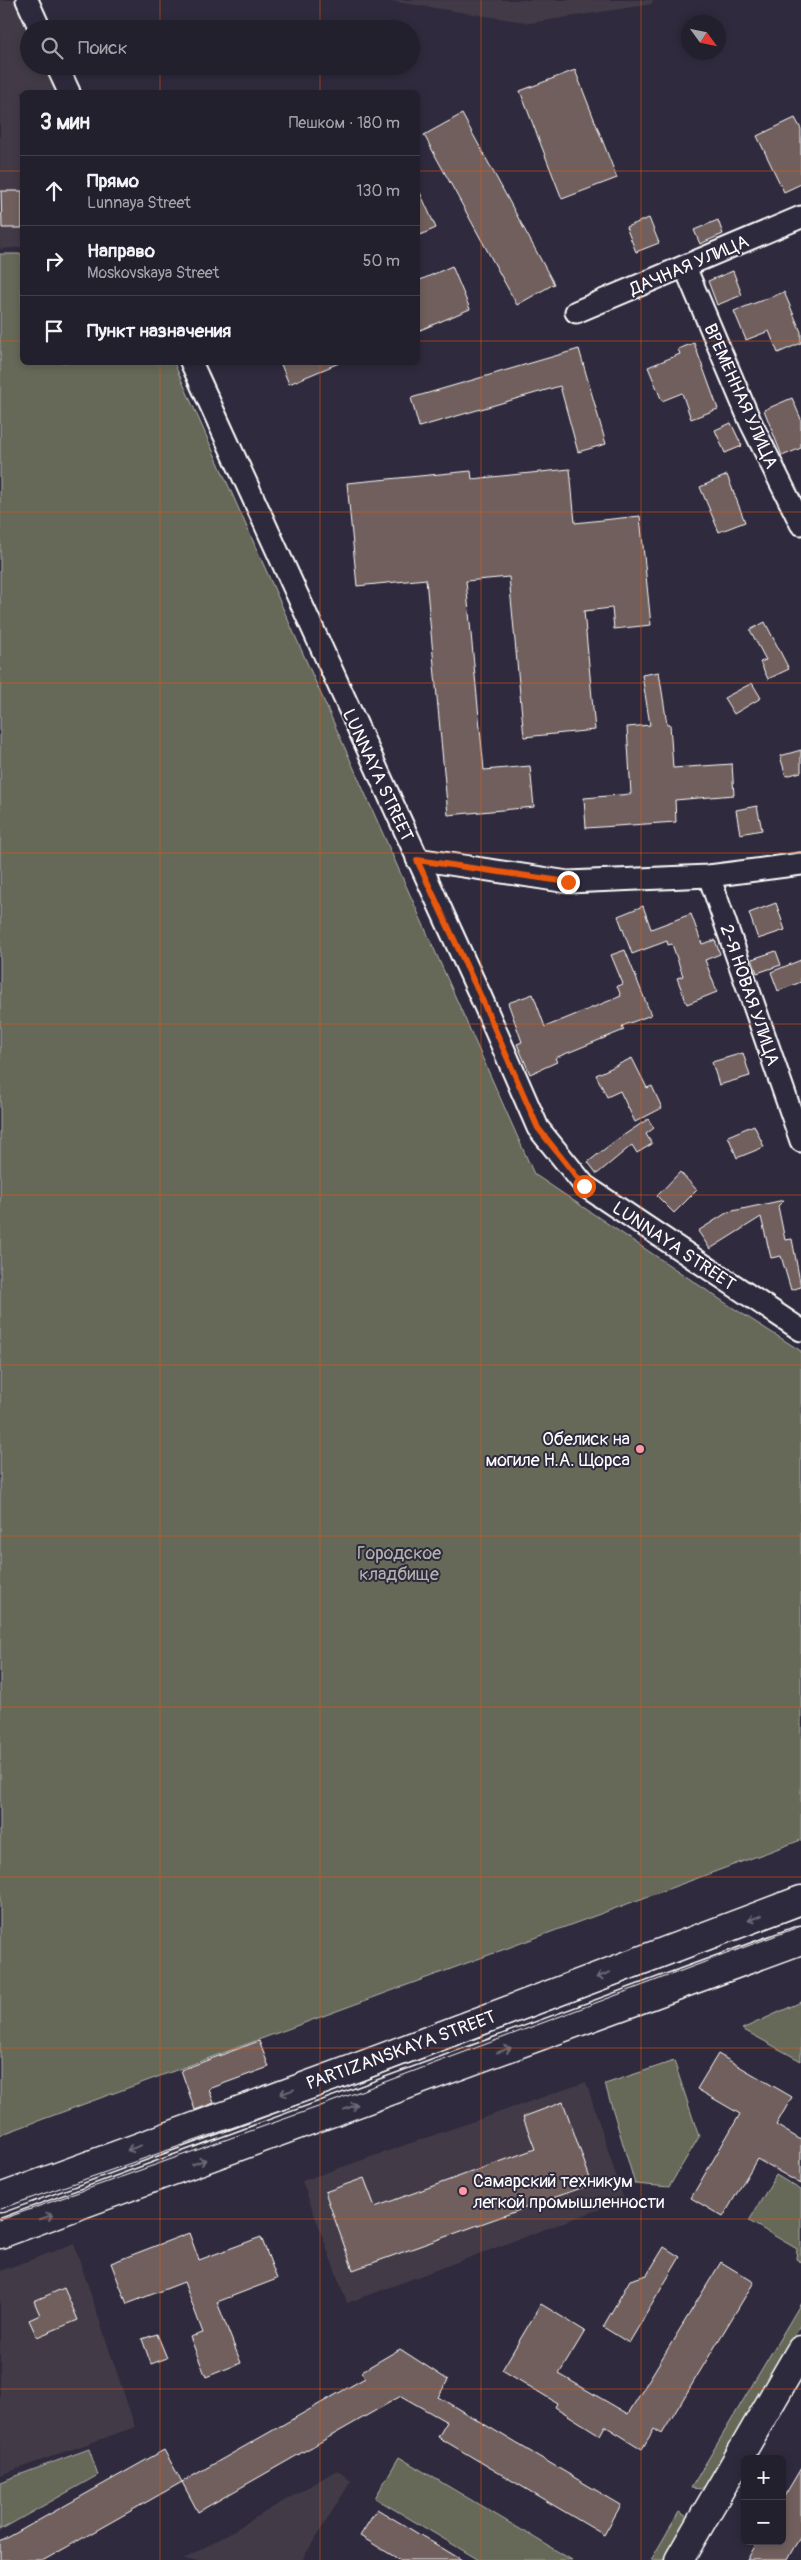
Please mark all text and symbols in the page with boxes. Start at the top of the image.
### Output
north arrow [681,15,726,60]
search box [20,20,420,75]
icon: search [38,34,66,62]
text: Поиск [78,36,128,60]
text: 3 мин [40,109,90,136]
text: Пешком · 180 m [289,113,400,133]
text: Прямо [87,169,139,193]
icon: ahead [40,177,68,205]
text: 130 m [356,181,400,201]
text: Lunnaya Street [87,193,191,213]
street label: ДАЧНАЯ УЛИЦА [625,230,753,301]
text: Направо [87,239,155,263]
icon: right [40,247,68,275]
text: 50 m [363,251,400,271]
text: Moskovskaya Street [87,263,219,283]
icon: arrive [40,317,68,345]
text: Пункт назначения [87,319,231,343]
street label: ВРЕМЕННАЯ УЛИЦА [698,320,783,473]
street label: LUNNAYA STREET [337,705,418,845]
route end [557,871,580,894]
street label: 2-Я НОВАЯ УЛИЦА [715,921,785,1069]
route start [573,1175,596,1198]
street label: LUNNAYA STREET [608,1197,740,1296]
place label: Обелиск на могиле Н.А. Щорса [486,1428,630,1472]
marker: Обелиск на могиле Н.А. Щорса [634,1443,646,1455]
park label: Городское кладбище [357,1542,441,1586]
one-way arrow [748,1914,763,1923]
one-way arrow [596,1971,612,1980]
street label: PARTIZANSKAYA STREET [303,2005,499,2095]
one-way arrow [496,2045,511,2054]
one-way arrow [280,2088,295,2097]
one-way arrow [343,2102,359,2111]
one-way arrow [127,2144,143,2153]
one-way arrow [190,2157,206,2166]
place label: Самарский техникум легкой промышленности [473,2170,664,2214]
marker: Самарский техникум легкой промышленности [457,2185,469,2197]
one-way arrow [38,2212,53,2221]
map controls [741,2455,786,2545]
button: + [741,2455,786,2500]
button: − [741,2500,786,2545]

